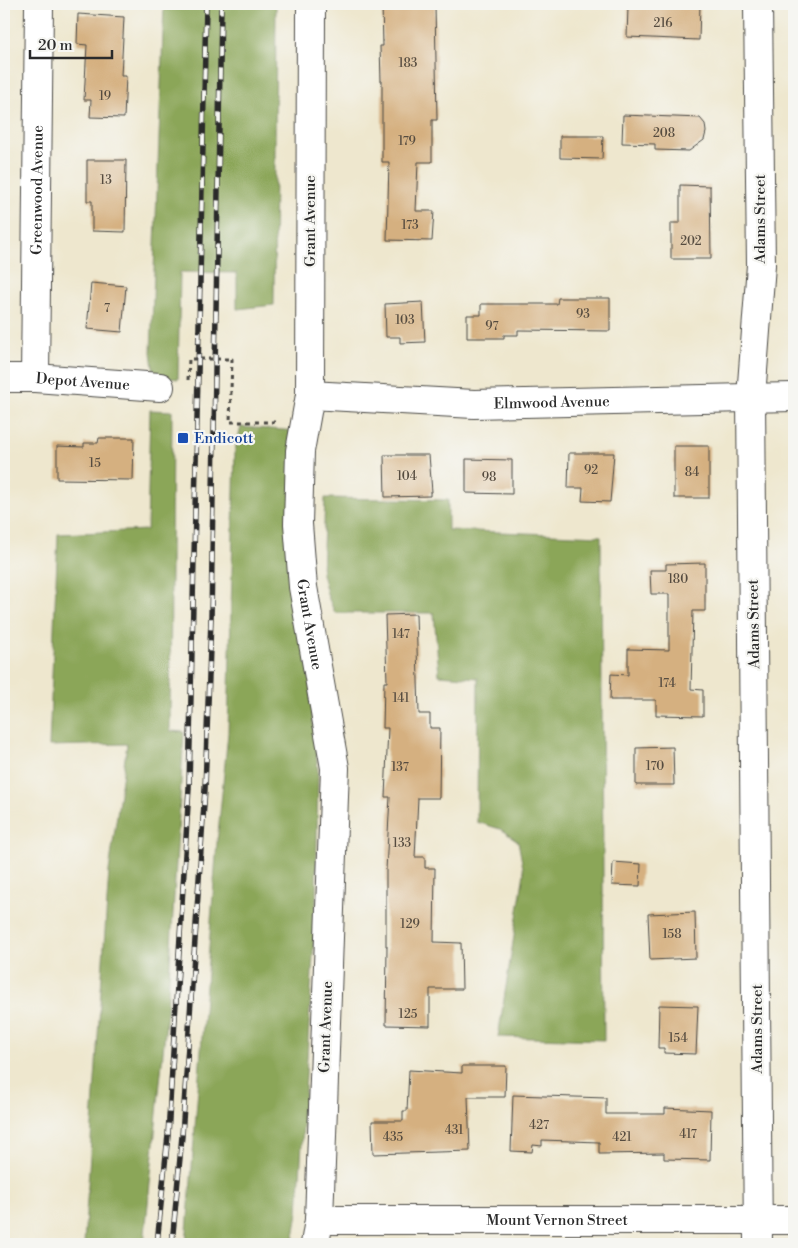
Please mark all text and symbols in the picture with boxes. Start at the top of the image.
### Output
house number: 216 [654,16,673,31]
scale bar [30,28,112,60]
text: 20 m [38,36,73,55]
house number: 183 [399,56,418,71]
house number: 19 [99,89,111,104]
street label: Greenwood Avenue [27,125,47,255]
house number: 208 [653,126,675,141]
house number: 179 [398,134,416,149]
house number: 13 [100,173,112,188]
street label: Adams Street [751,173,770,265]
street label: Grant Avenue [301,175,320,267]
house number: 173 [401,218,419,233]
house number: 202 [680,234,702,249]
house number: 7 [104,301,110,316]
house number: 93 [576,307,590,322]
house number: 103 [395,313,415,328]
house number: 97 [485,319,499,334]
street label: Depot Avenue [35,369,130,394]
street label: Elmwood Avenue [494,392,610,413]
place label: Endicott [194,429,254,448]
marker: Endicott [176,431,190,445]
house number: 15 [89,456,101,471]
house number: 92 [584,463,598,478]
house number: 84 [685,465,699,480]
house number: 104 [397,469,417,484]
house number: 98 [482,470,496,485]
house number: 180 [668,572,688,587]
street label: Grant Avenue [293,578,327,671]
street label: Adams Street [744,578,764,670]
house number: 147 [392,627,410,642]
house number: 174 [658,676,676,691]
house number: 141 [392,691,410,706]
house number: 170 [646,759,664,774]
house number: 137 [391,760,409,775]
house number: 133 [393,836,412,851]
house number: 129 [400,917,420,932]
house number: 158 [662,927,682,942]
street label: Grant Avenue [315,981,337,1073]
street label: Adams Street [748,983,767,1075]
house number: 125 [399,1007,418,1022]
house number: 154 [668,1031,688,1046]
house number: 427 [529,1118,549,1133]
house number: 431 [445,1123,464,1138]
house number: 417 [679,1127,697,1142]
house number: 435 [383,1130,404,1145]
house number: 421 [612,1130,632,1145]
street label: Mount Vernon Street [486,1211,628,1230]

